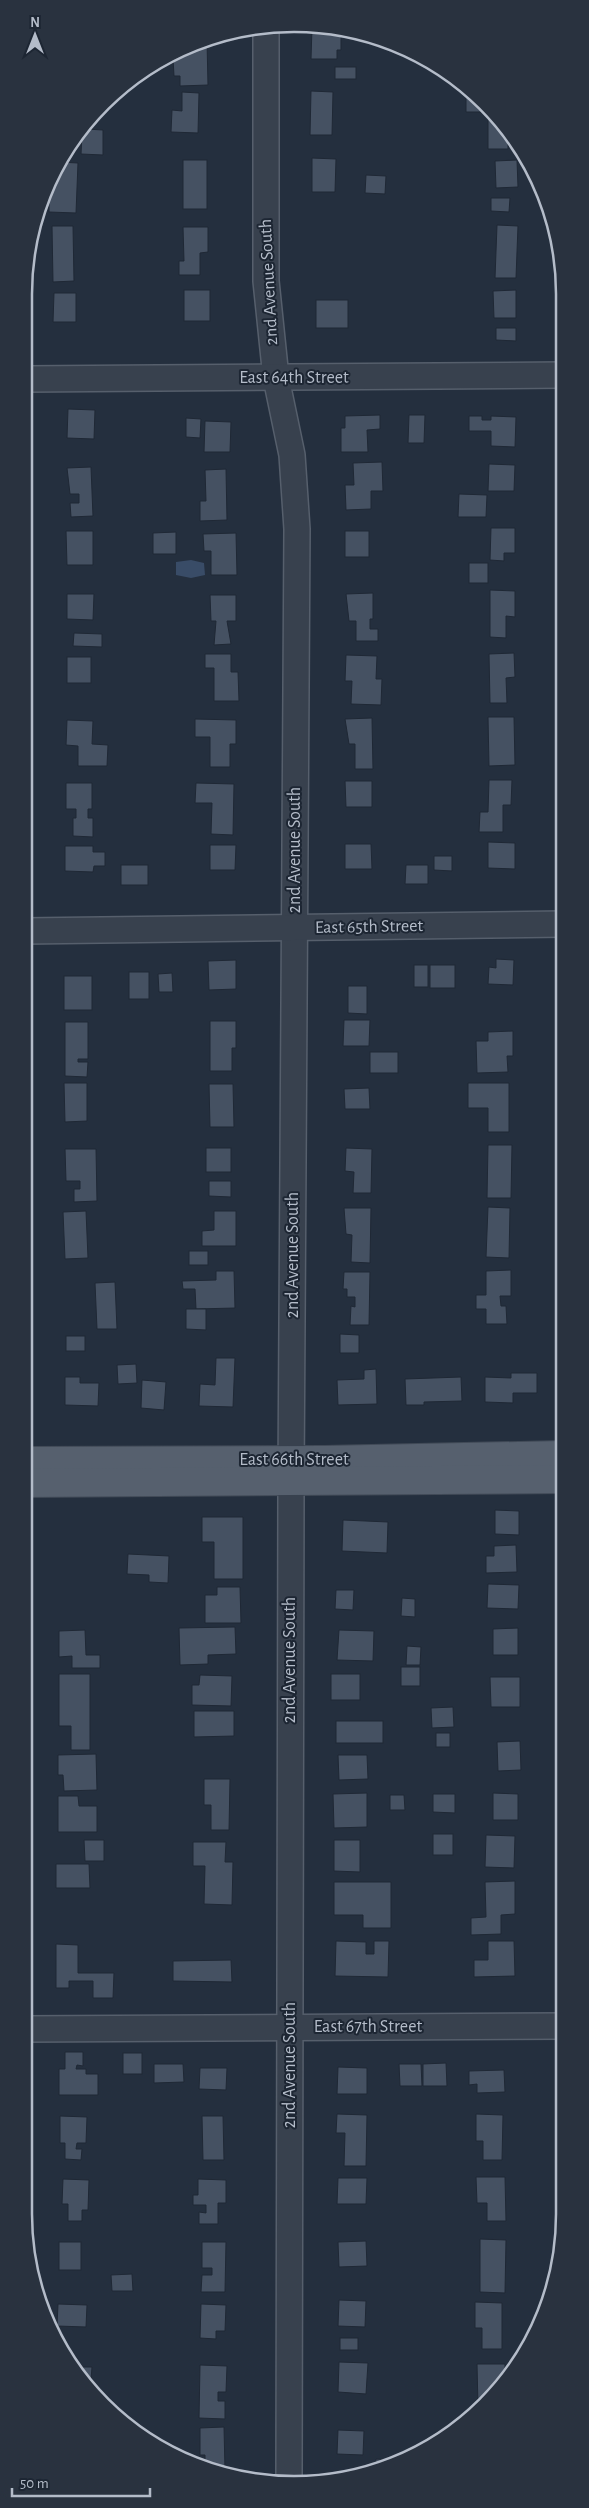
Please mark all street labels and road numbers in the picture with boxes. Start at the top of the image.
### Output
street label: 2nd Avenue South [257,218,281,346]
street label: East 64th Street [239,369,349,387]
street label: 2nd Avenue South [286,787,304,913]
street label: East 65th Street [315,917,424,937]
street label: 2nd Avenue South [284,1192,302,1318]
street label: East 66th Street [239,1451,349,1469]
street label: 2nd Avenue South [281,1597,299,1723]
street label: 2nd Avenue South [281,2002,299,2128]
street label: East 67th Street [314,2018,422,2036]

